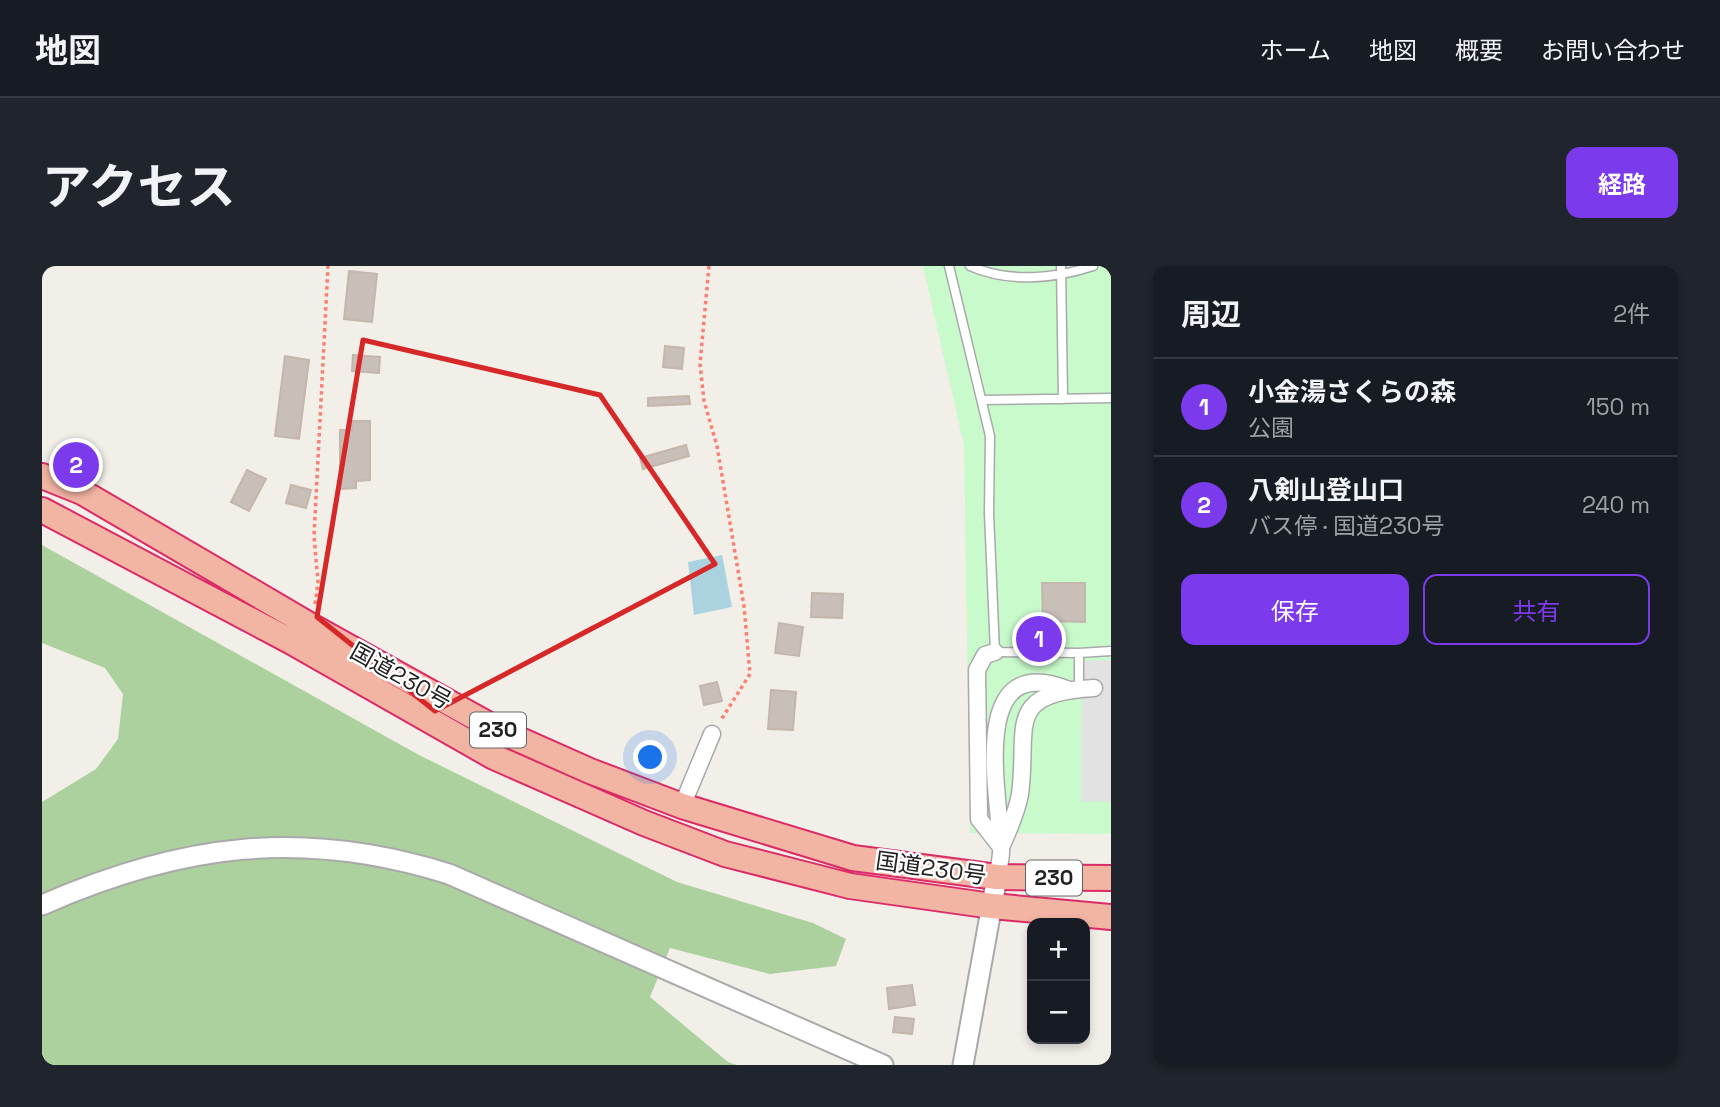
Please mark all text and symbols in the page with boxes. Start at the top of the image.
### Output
text: 地図 [35,30,101,72]
text: ホーム [1260,35,1331,66]
text: 地図 [1369,35,1417,66]
text: 概要 [1455,35,1503,66]
text: お問い合わせ [1541,35,1685,66]
button: 経路 [1566,147,1678,218]
text: アクセス [42,156,236,218]
text: 周辺 [1181,295,1241,334]
text: 2件 [1613,299,1650,329]
text: 小金湯さくらの森 [1248,375,1456,409]
text: 1 [1199,392,1209,422]
text: 150 m [1586,392,1650,422]
text: 公園 [1248,413,1294,443]
pin: 2 [53,439,99,491]
text: 八剣山登山口 [1248,473,1404,507]
text: 2 [1197,490,1211,520]
text: 240 m [1582,490,1650,520]
text: バス停 · 国道230号 [1248,511,1445,541]
button: 保存 [1181,574,1409,645]
button: 共有 [1423,574,1650,645]
pin: 1 [1016,613,1062,665]
street label: 国道230号 [345,636,457,716]
road number: 230 [470,713,526,748]
your location [633,740,667,774]
street label: 国道230号 [874,845,988,891]
road number: 230 [1026,860,1082,896]
map controls [1027,918,1090,1044]
button: + [1027,918,1090,981]
button: − [1027,981,1090,1044]

